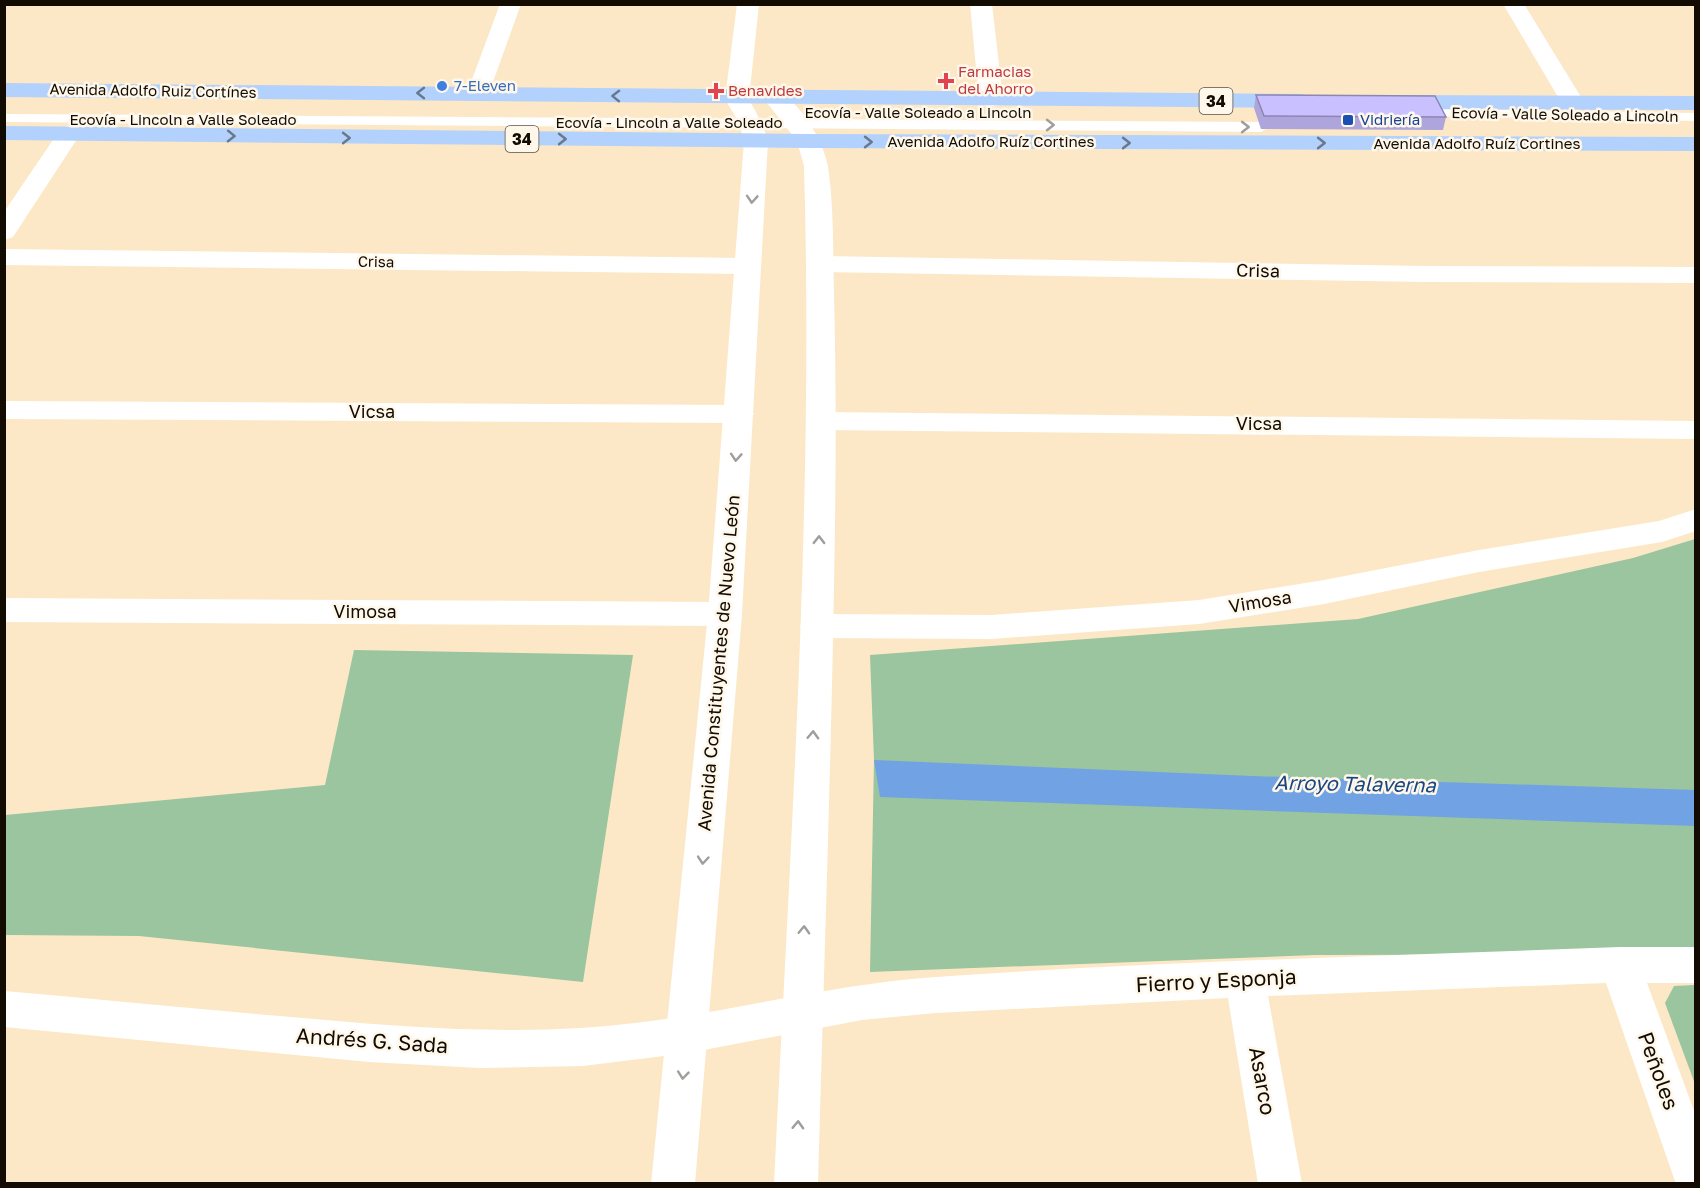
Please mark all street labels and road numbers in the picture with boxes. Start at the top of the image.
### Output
street label: Avenida Adolfo Ruiz Cortínes [49,79,257,101]
road number: 34 [1200,88,1232,114]
street label: Ecovía - Valle Soleado a Lincoln [804,103,1032,121]
street label: Ecovía - Valle Soleado a Lincoln [1451,103,1679,125]
street label: Ecovía - Lincoln a Valle Soleado [69,110,297,128]
street label: Ecovía - Lincoln a Valle Soleado [555,113,783,131]
road number: 34 [506,126,538,152]
street label: Avenida Adolfo Ruíz Cortines [888,132,1095,150]
street label: Avenida Adolfo Ruíz Cortines [1374,134,1581,152]
street label: Crisa [358,252,394,270]
street label: Crisa [1236,259,1280,281]
street label: Vicsa [349,400,395,422]
street label: Vicsa [1236,412,1282,434]
street label: Avenida Constituyentes de Nuevo León [692,494,744,832]
street label: Vimosa [1227,585,1293,617]
street label: Vimosa [333,600,397,622]
street label: Fierro y Esponja [1135,963,1297,997]
street label: Andrés G. Sada [295,1022,449,1058]
street label: Peñoles [1633,1028,1685,1113]
street label: Asarco [1244,1045,1282,1117]

